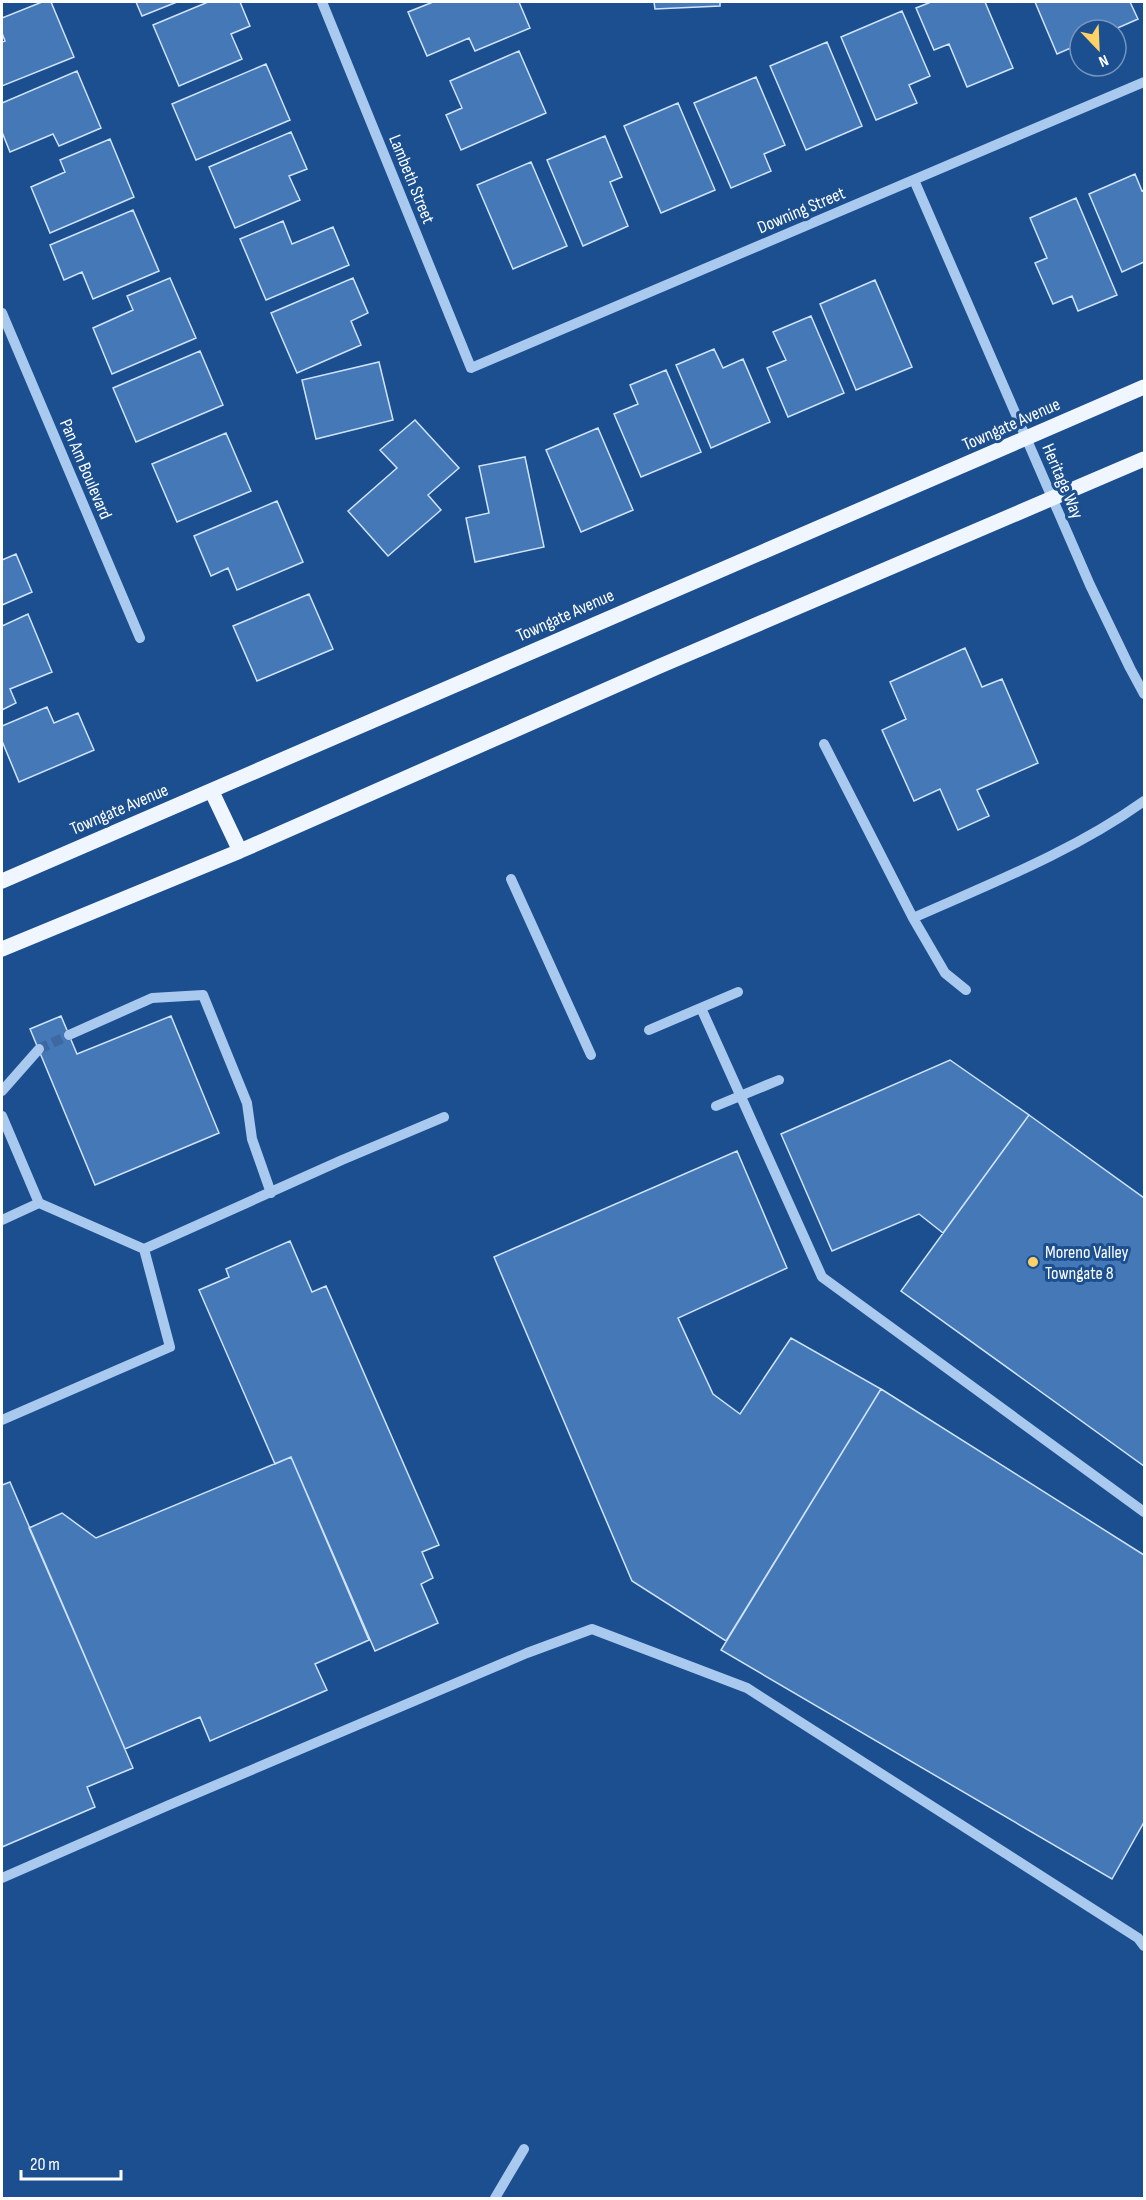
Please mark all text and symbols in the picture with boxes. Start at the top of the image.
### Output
north arrow [1068,18,1128,78]
text: N [1096,50,1111,71]
street label: Lambeth Street [384,132,439,227]
street label: Downing Street [754,182,849,238]
street label: Towngate Avenue [959,394,1063,455]
street label: Pan Am Boulevard [55,416,116,522]
street label: Heritage Way [1037,441,1088,522]
street label: Towngate Avenue [513,585,617,646]
street label: Towngate Avenue [67,779,171,840]
place label: Moreno Valley Towngate 8 [1045,1242,1129,1284]
marker: Moreno Valley Towngate 8 [1026,1255,1040,1269]
scale bar [21,2143,122,2181]
text: 20 m [30,2154,60,2175]

